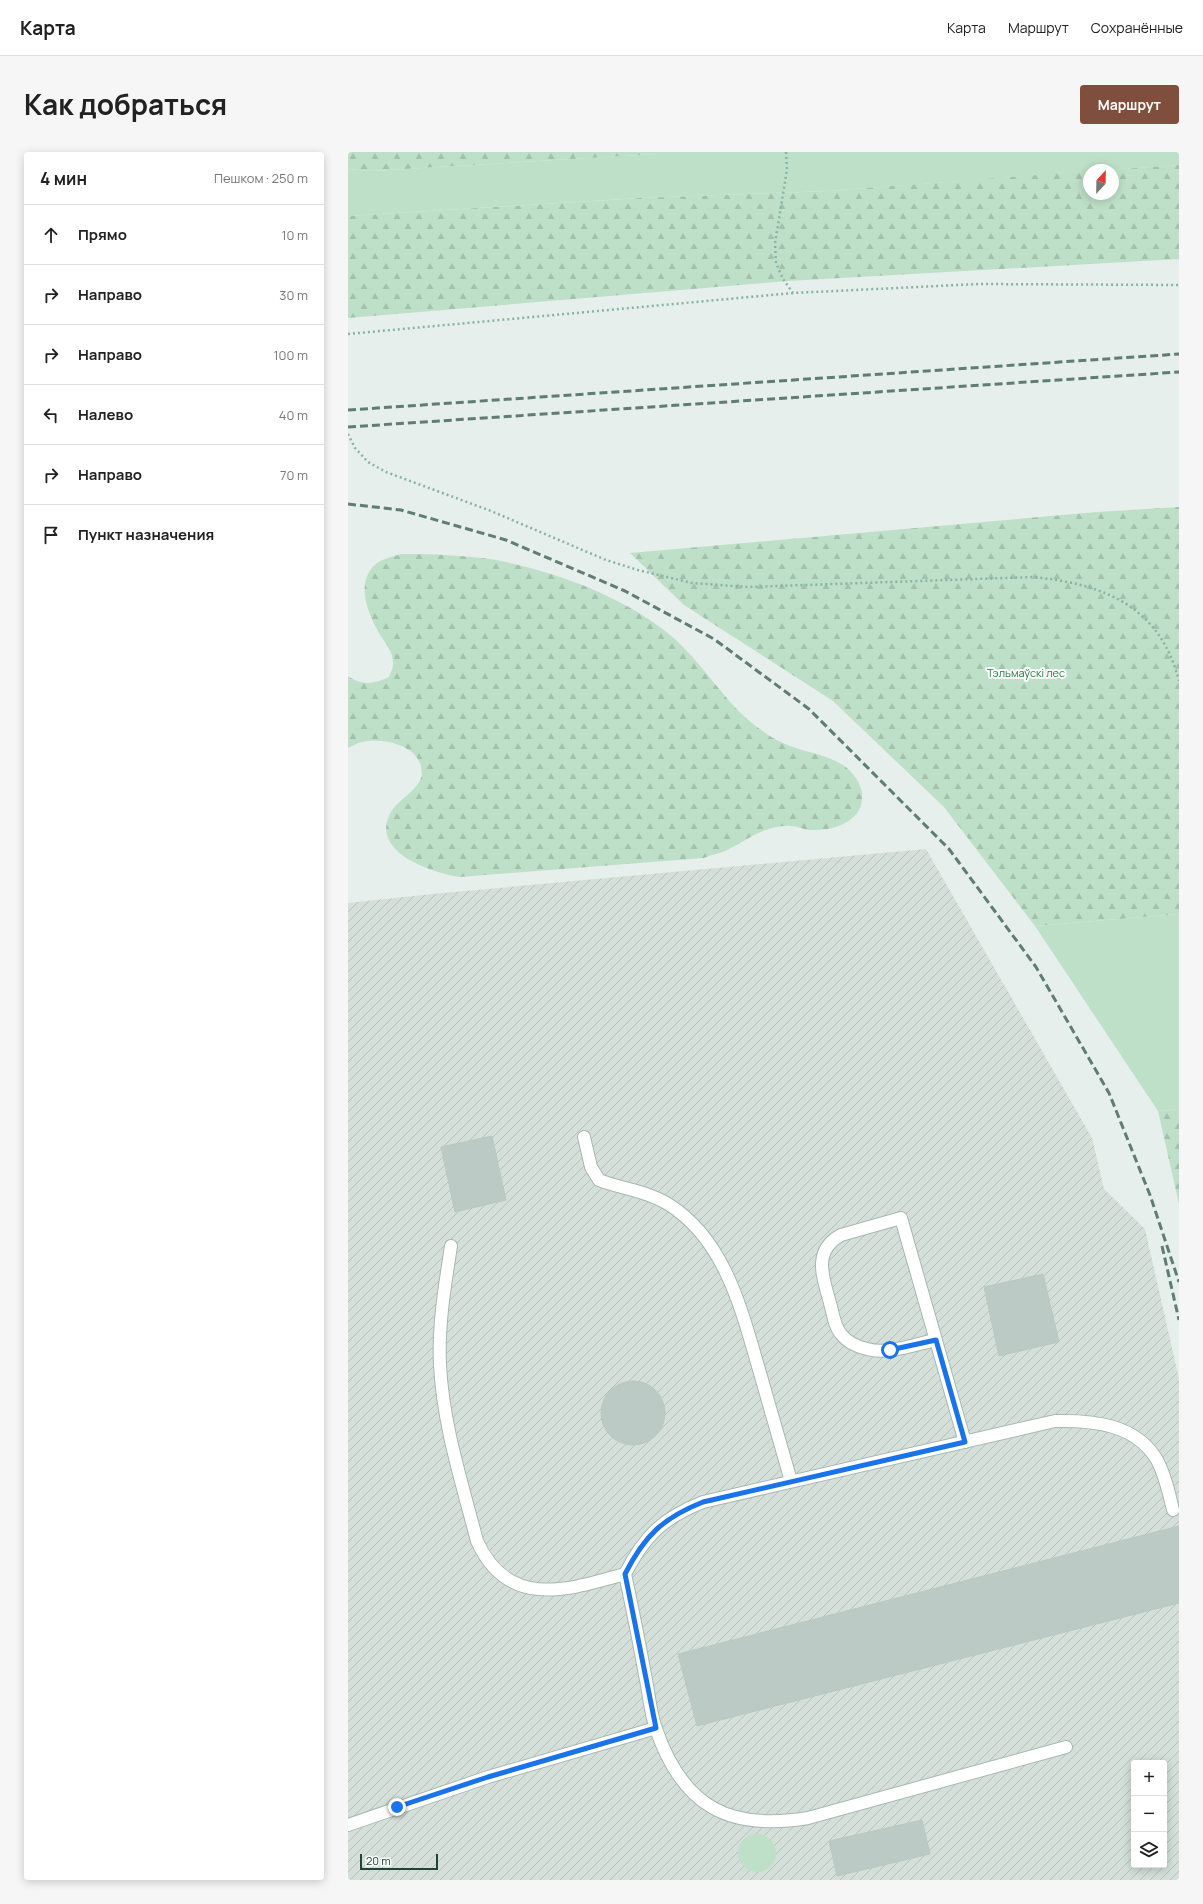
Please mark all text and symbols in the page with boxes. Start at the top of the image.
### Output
text: Карта [20,15,76,41]
text: Карта [947,18,986,37]
text: Маршрут [1008,18,1069,37]
text: Сохранённые [1091,18,1183,37]
text: Как добраться [24,85,227,123]
button: Маршрут [1080,85,1179,124]
north arrow [1083,164,1119,200]
text: 4 мин [40,167,87,190]
text: Пешком · 250 m [214,169,308,187]
icon: ahead [40,224,62,246]
text: Прямо [78,224,127,245]
text: 10 m [281,226,308,244]
icon: right [40,284,62,306]
text: Направо [78,284,142,305]
text: 30 m [279,286,308,304]
icon: right [40,344,62,366]
text: Направо [78,344,142,365]
text: 100 m [273,346,308,364]
icon: left [40,404,62,426]
text: Налево [78,404,133,425]
text: 40 m [279,406,308,424]
icon: right [40,464,62,486]
text: Направо [78,464,142,485]
text: 70 m [280,466,308,484]
icon: arrive [40,524,62,546]
text: Пункт назначения [78,524,214,545]
park label: Тэльмаўскі лес [987,665,1065,680]
route start [881,1341,899,1359]
map controls [1131,1760,1167,1868]
button: + [1131,1760,1167,1796]
button: − [1131,1796,1167,1832]
route end [388,1798,406,1816]
button: layers [1131,1832,1167,1868]
scale bar [360,1852,438,1871]
text: 20 m [366,1853,391,1868]

